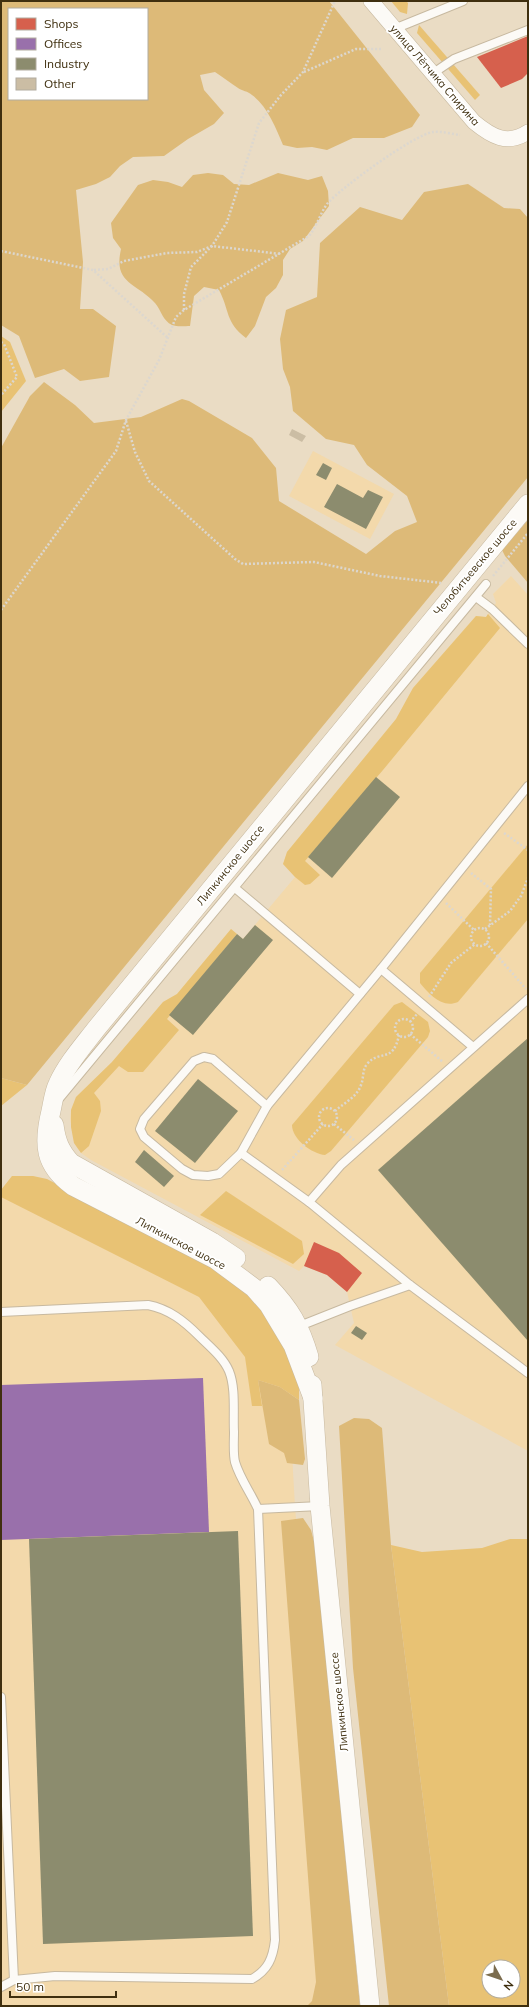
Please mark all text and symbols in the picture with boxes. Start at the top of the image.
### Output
legend [8,8,148,100]
text: Shops [44,16,79,31]
street label: улица Лётчика Спирина [387,21,483,129]
text: Offices [44,36,82,51]
text: Industry [44,56,90,71]
text: Other [44,76,76,91]
street label: Челобитьевское шоссе [430,516,520,618]
street label: Липкинское шоссе [193,822,267,908]
street label: Липкинское шоссе [134,1213,228,1273]
street label: Липкинское шоссе [327,1652,351,1752]
north arrow [481,1959,521,1999]
scale bar [10,1973,116,1999]
text: N [501,1978,517,1993]
text: 50 m [16,1979,44,1994]

